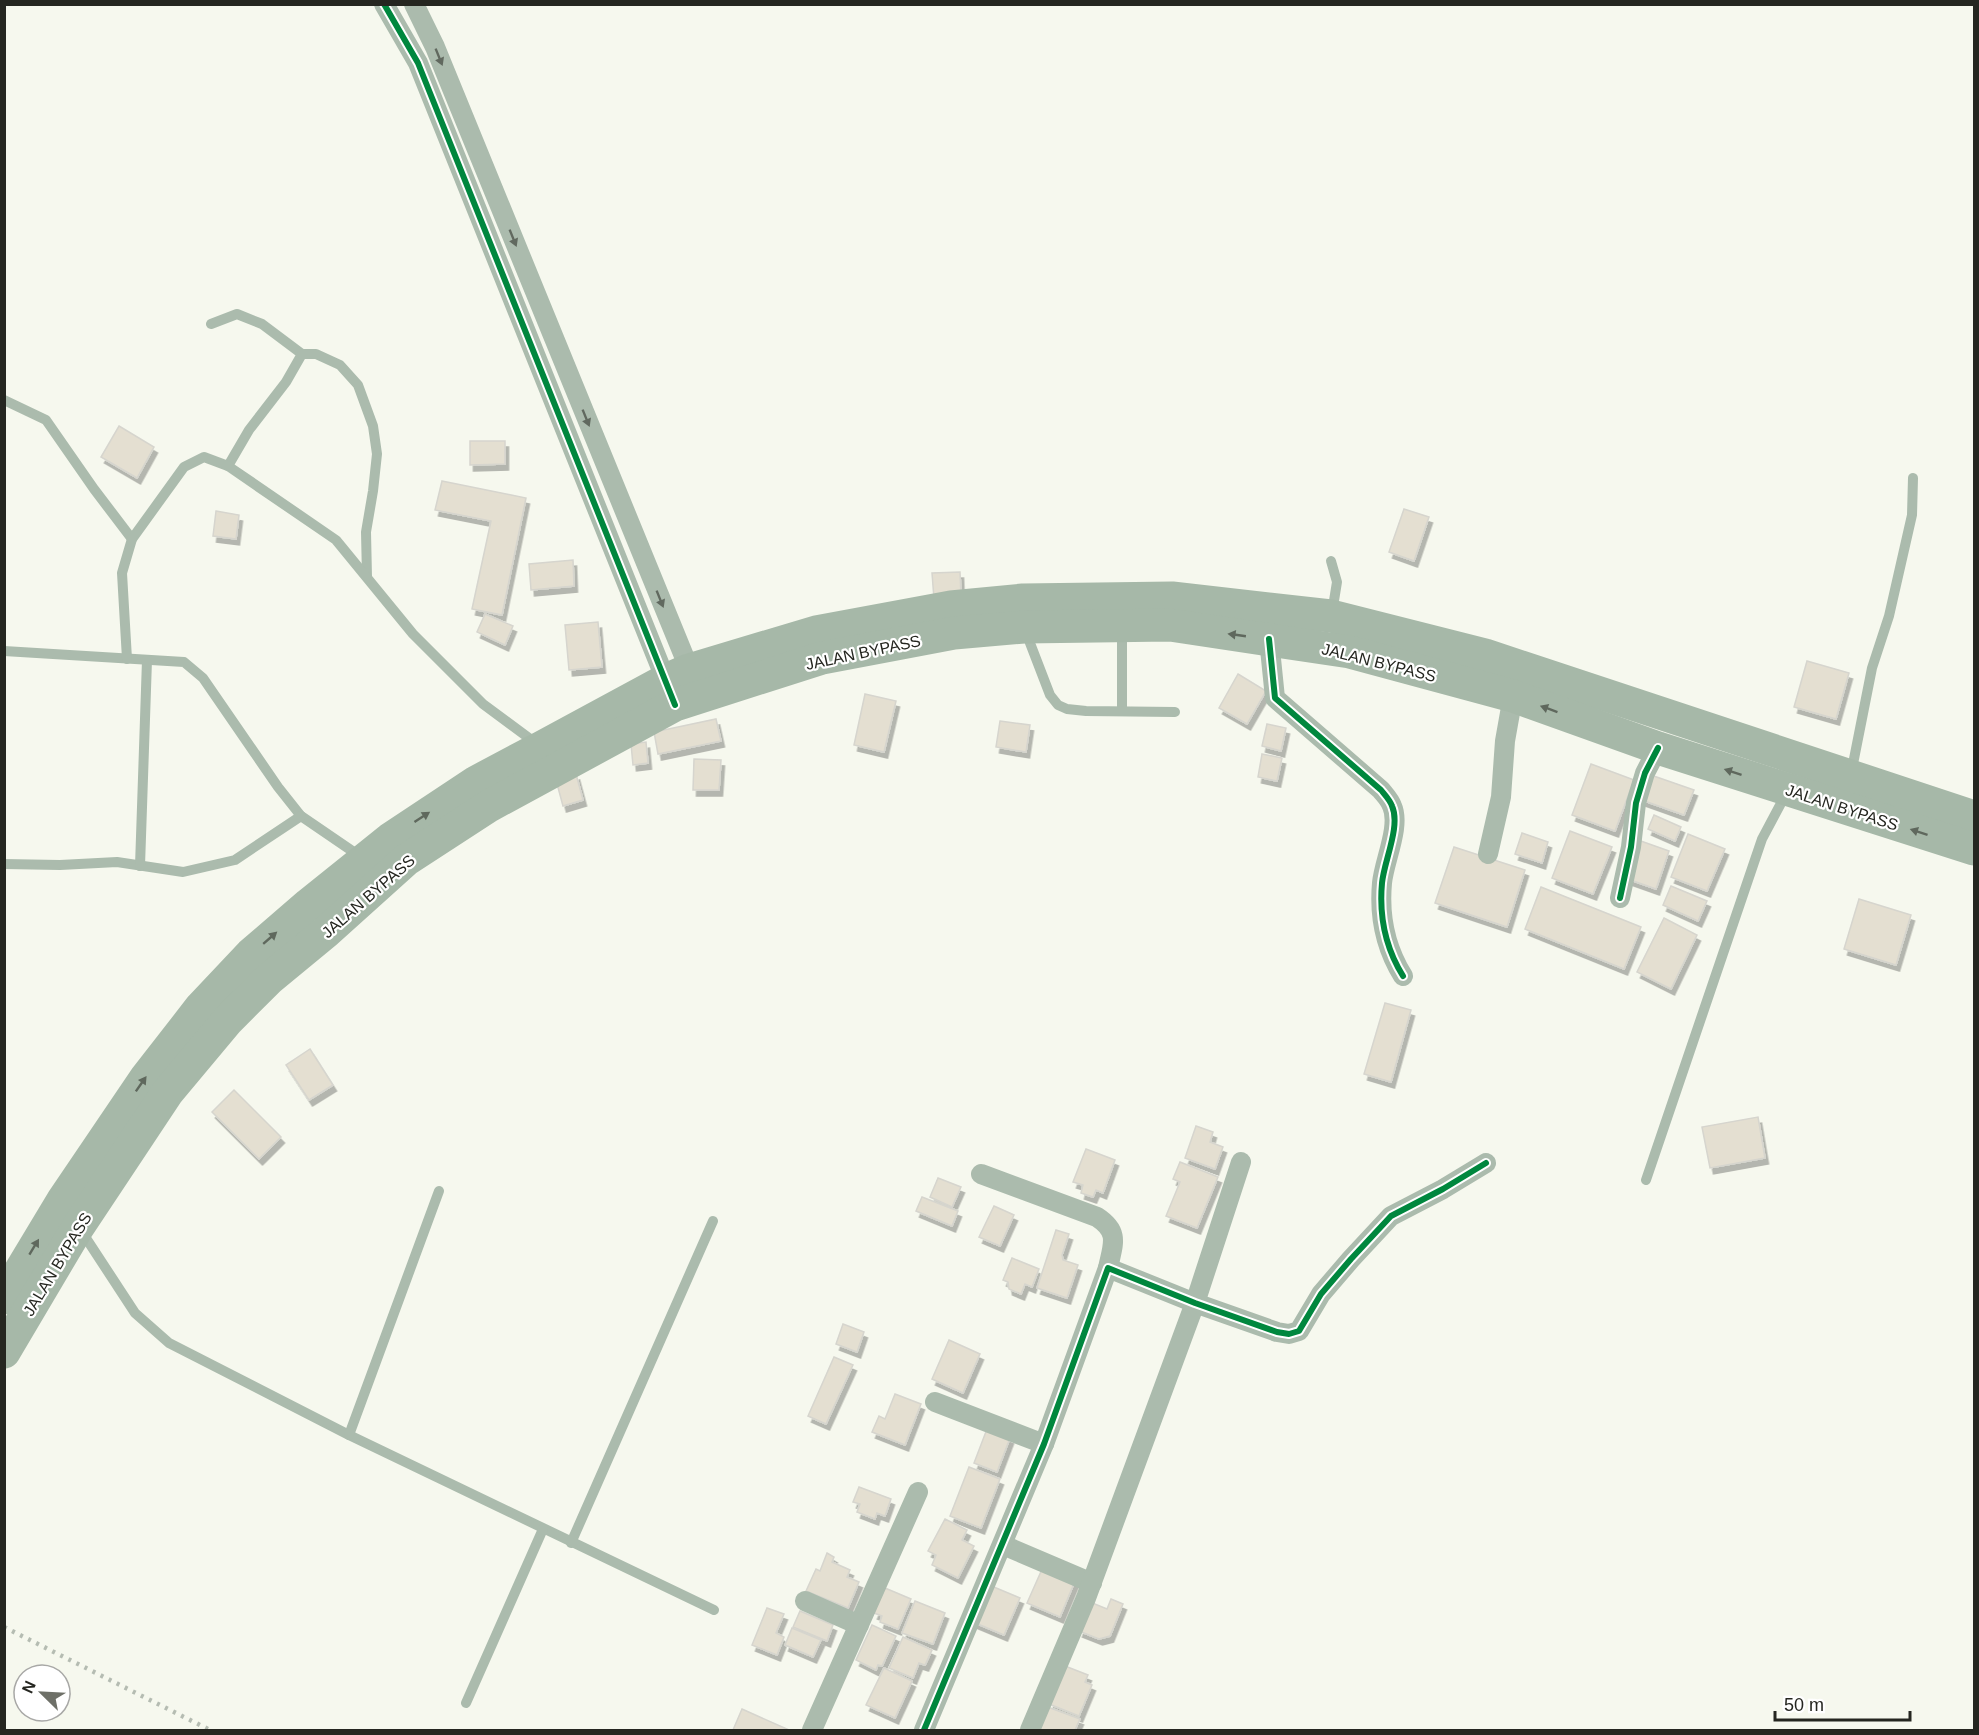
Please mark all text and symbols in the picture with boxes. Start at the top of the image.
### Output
one-way arrow [435,48,444,66]
one-way arrow [508,229,518,247]
one-way arrow [581,410,591,428]
one-way arrow [656,590,665,608]
one-way arrow [1227,630,1246,639]
street label: JALAN BYPASS [804,632,922,673]
street label: JALAN BYPASS [1320,640,1438,685]
one-way arrow [1539,704,1557,714]
one-way arrow [1724,767,1742,776]
street label: JALAN BYPASS [1784,781,1900,834]
one-way arrow [414,812,431,823]
one-way arrow [1910,826,1928,836]
street label: JALAN BYPASS [319,852,418,941]
one-way arrow [262,932,277,945]
one-way arrow [135,1077,147,1093]
street label: JALAN BYPASS [20,1210,95,1319]
one-way arrow [29,1239,40,1255]
north arrow [12,1663,72,1723]
text: N [19,1678,39,1696]
scale bar [1775,1684,1910,1722]
text: 50 m [1784,1695,1824,1715]

